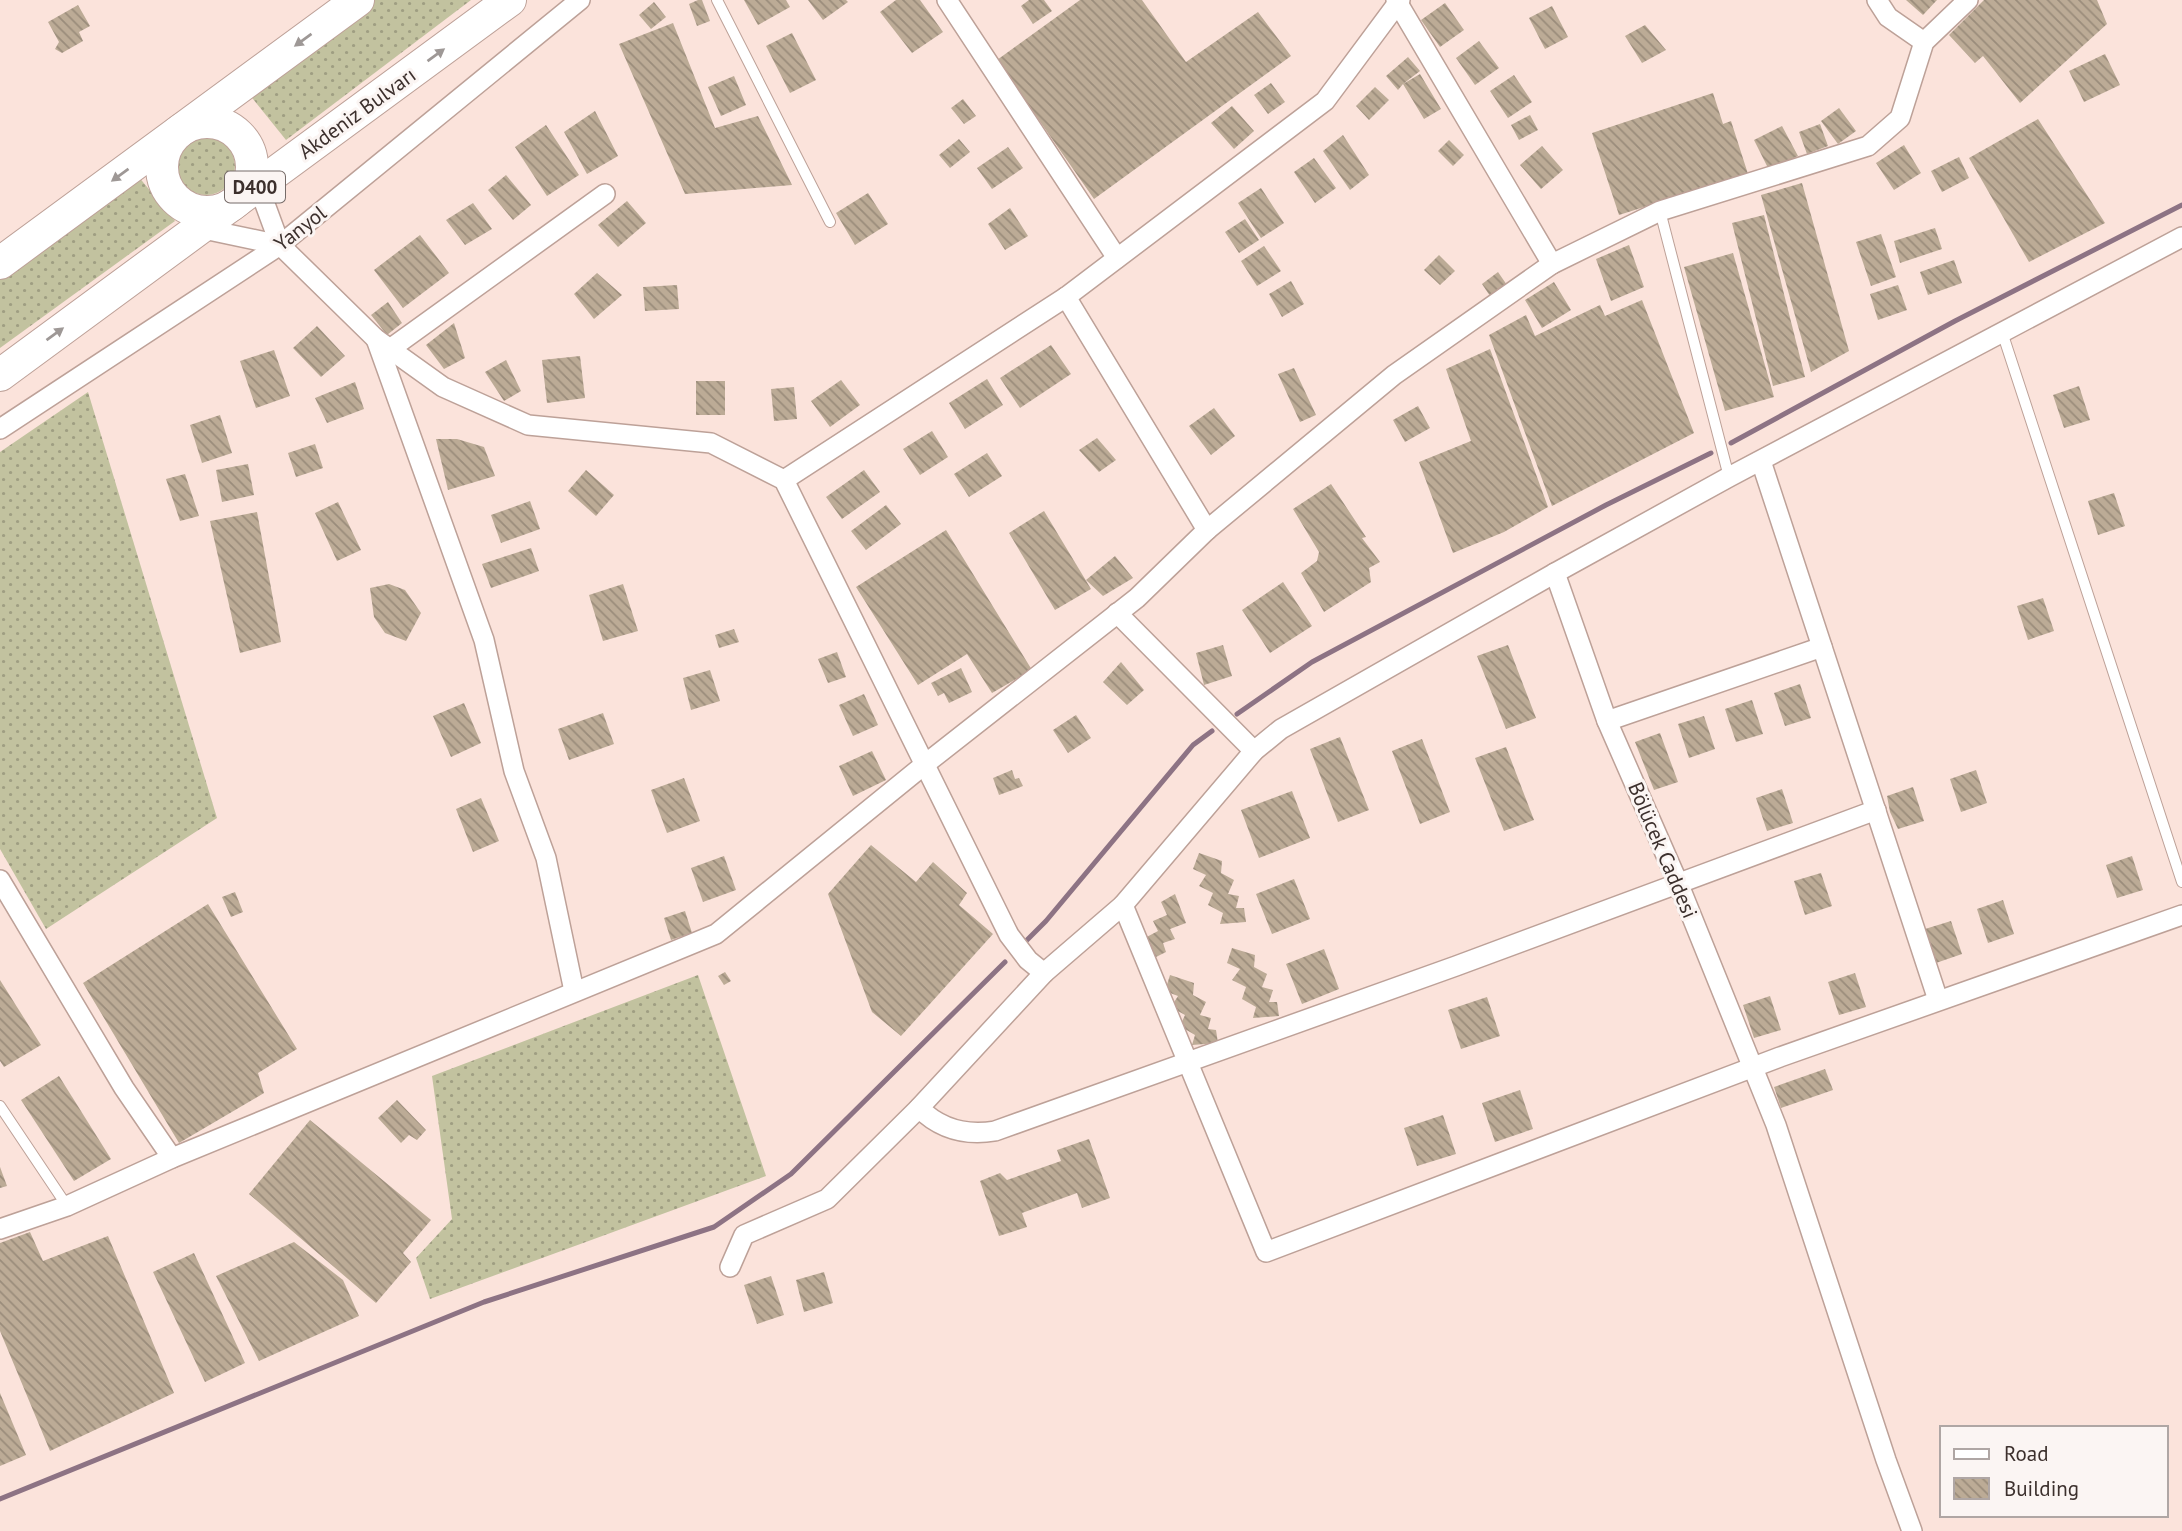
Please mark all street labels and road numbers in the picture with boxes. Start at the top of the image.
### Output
street label: Akdeniz Bulvarı [293,61,421,165]
road number: D400 [225,172,285,202]
street label: Yanyol [268,199,332,257]
street label: Bölücek Caddesi [1622,778,1704,922]

